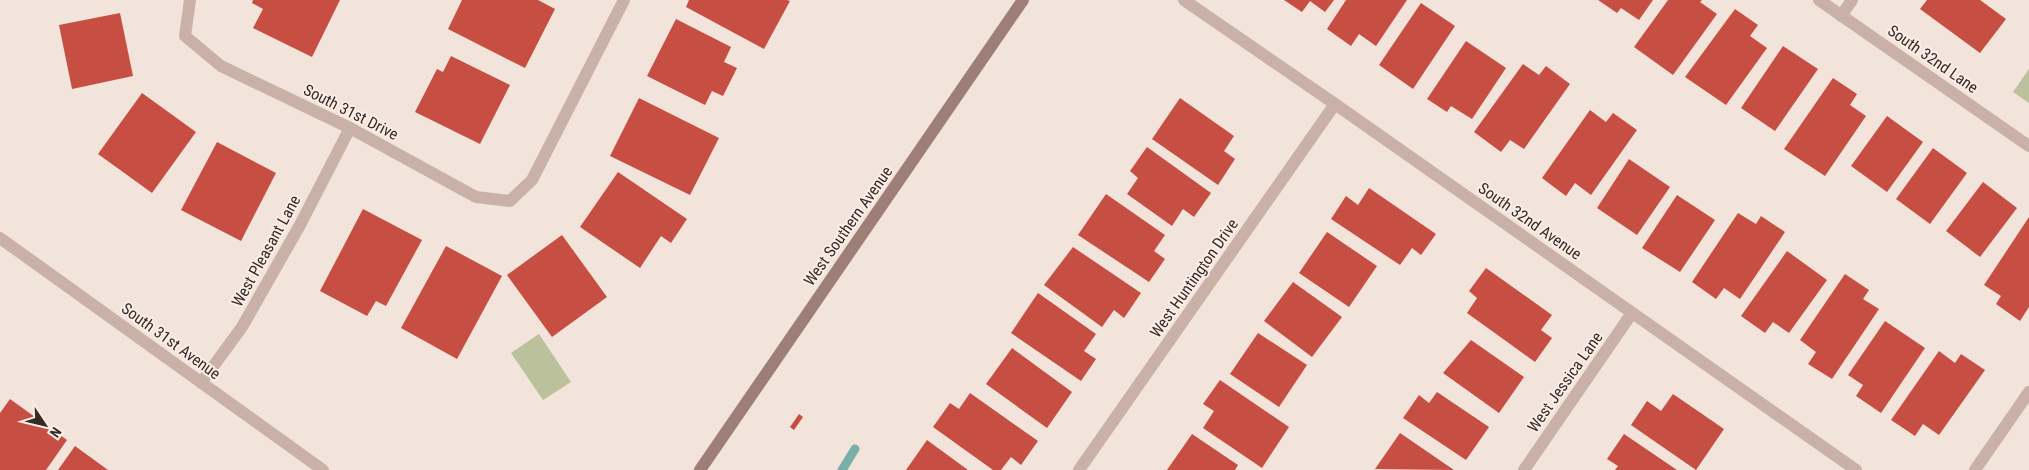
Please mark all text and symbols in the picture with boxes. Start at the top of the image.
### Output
street label: South 32nd Lane [1884,21,1982,97]
street label: South 31st Drive [301,80,401,144]
street label: West Southern Avenue [800,163,896,289]
street label: South 32nd Avenue [1475,178,1585,264]
street label: West Pleasant Lane [228,192,304,310]
street label: West Huntington Drive [1146,215,1242,341]
street label: South 31st Avenue [118,299,224,383]
street label: West Jessica Lane [1523,328,1607,436]
north arrow [20,400,70,450]
text: N [47,424,65,441]

